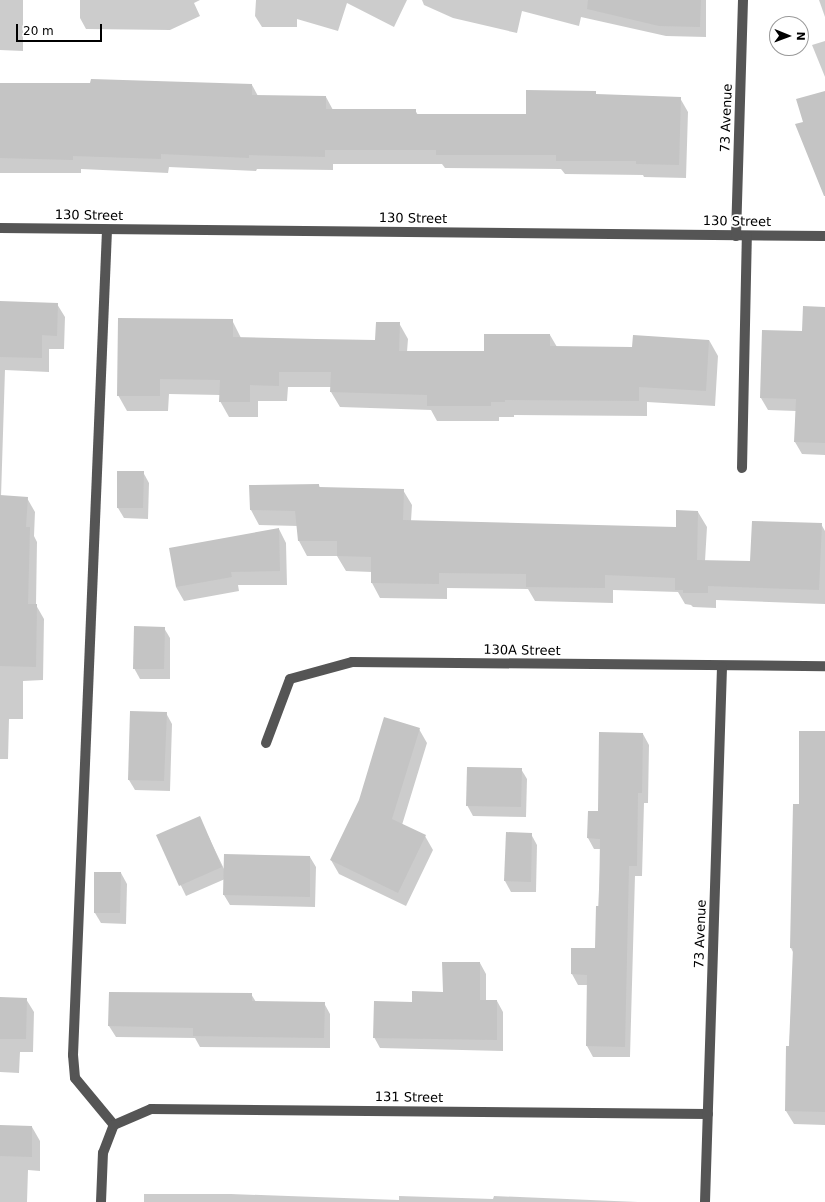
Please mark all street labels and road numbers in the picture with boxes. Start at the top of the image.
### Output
street label: 73 Avenue [718,83,736,153]
street label: 130 Street [55,208,123,224]
street label: 130 Street [379,211,447,227]
street label: 130 Street [703,214,771,230]
street label: 130A Street [483,643,561,659]
street label: 73 Avenue [692,899,710,969]
street label: 131 Street [375,1090,443,1106]

